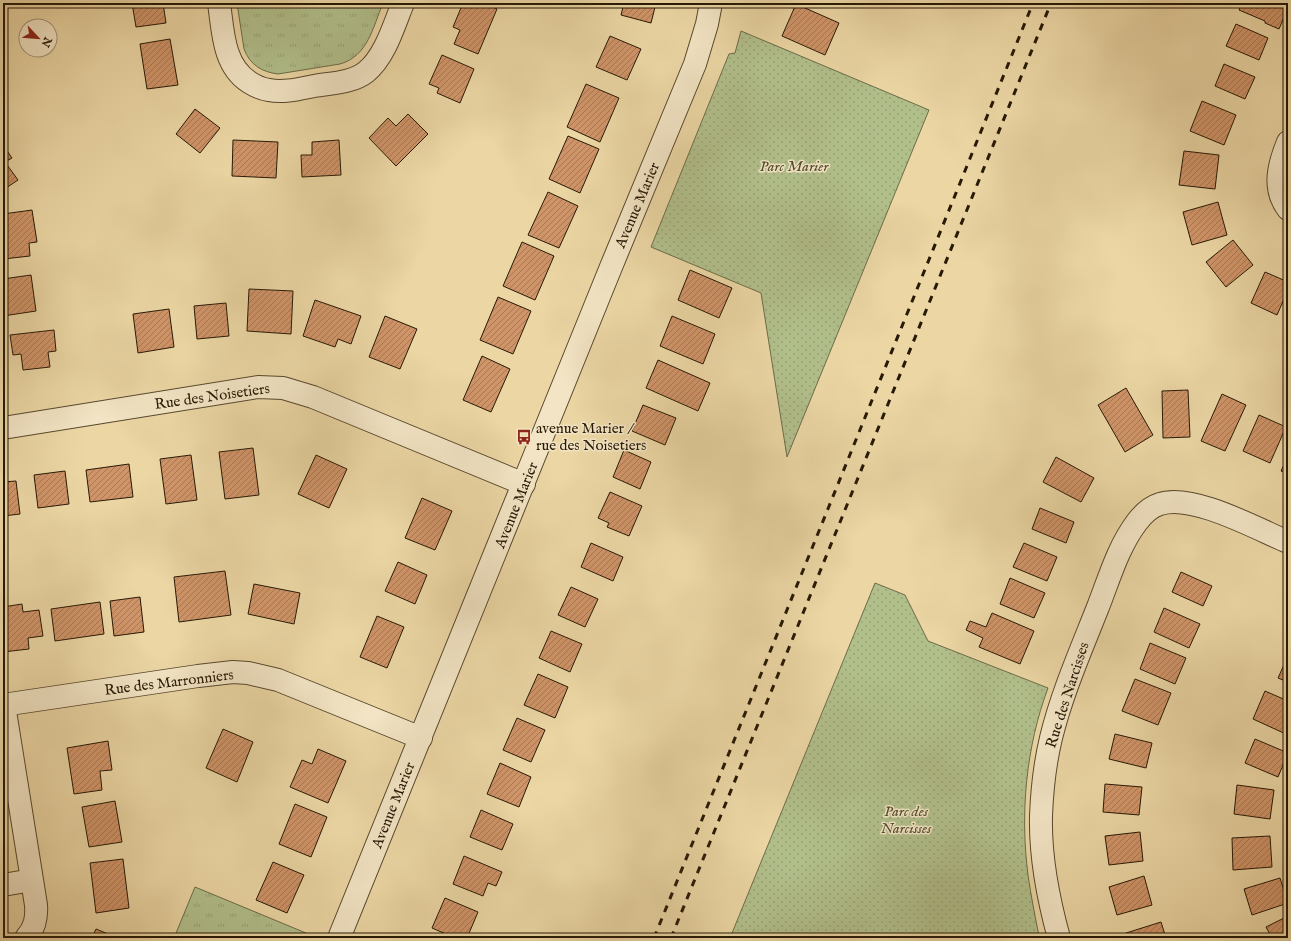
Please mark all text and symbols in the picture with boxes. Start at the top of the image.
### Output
north arrow [18,18,58,58]
text: N [38,34,55,50]
park label: Parc Marier [760,157,829,176]
street label: Avenue Marier [610,159,664,252]
street label: Rue des Noisetiers [153,379,271,414]
place label: avenue Marier / rue des Noisetiers [536,419,646,455]
bus stop icon: avenue Marier / rue des Noisetiers [515,428,533,446]
street label: Avenue Marier [490,459,543,552]
street label: Rue des Narcisses [1041,640,1094,751]
street label: Rue des Marronniers [103,665,235,700]
street label: Avenue Marier [367,759,420,852]
park label: Parc des Narcisses [881,802,932,838]

